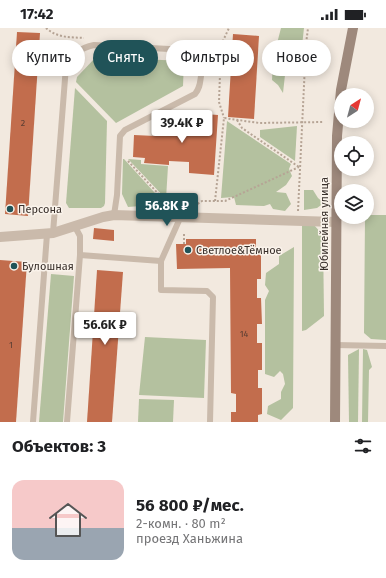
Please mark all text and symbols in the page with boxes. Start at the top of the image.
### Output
text: 17:42 [20,5,53,23]
chip: Купить [12,40,85,76]
chip: Снять [93,40,158,76]
chip: Фильтры [166,40,254,76]
chip: Новое [262,40,331,76]
north arrow [334,88,374,128]
map controls [334,88,374,224]
pin: 39.4K ₽ [145,110,219,144]
text: 39.4K ₽ [160,115,204,130]
house number: 2 [21,118,25,128]
button: locate [334,136,374,176]
street label: Юбилейная улица [318,177,331,271]
button: layers [334,184,374,224]
pin: 56.8K ₽ [130,193,204,227]
text: 56.8K ₽ [145,198,189,213]
place label: Персона [18,203,62,216]
marker: Персона [5,204,15,214]
place label: Светлое&Тёмное [196,244,282,257]
marker: Светлое&Тёмное [183,245,193,255]
place label: Булошная [22,260,74,273]
marker: Булошная [9,261,19,271]
pin: 56.6K ₽ [68,312,142,346]
text: 56.6K ₽ [83,317,127,332]
house number: 14 [240,329,249,339]
house number: 1 [9,340,13,350]
icon: filters [352,435,374,457]
text: Объектов: 3 [12,436,106,457]
text: 56 800 ₽/мес. [136,495,244,516]
icon: home [44,496,92,544]
text: 2-комн. · 80 m² [136,516,226,531]
text: проезд Ханьжина [136,531,243,546]

